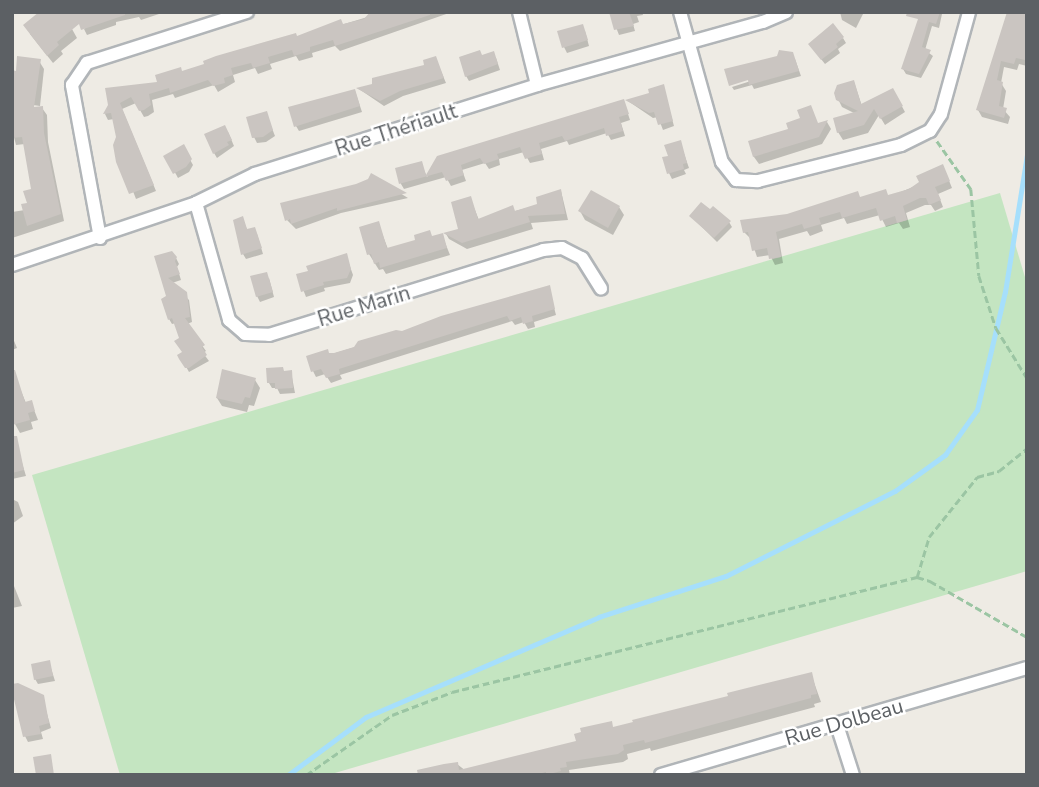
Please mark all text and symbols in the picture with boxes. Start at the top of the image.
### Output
street label: Rue Thériault [332,98,460,162]
street label: Rue Marin [315,280,413,332]
street label: Rue Dolbeau [782,693,906,751]

